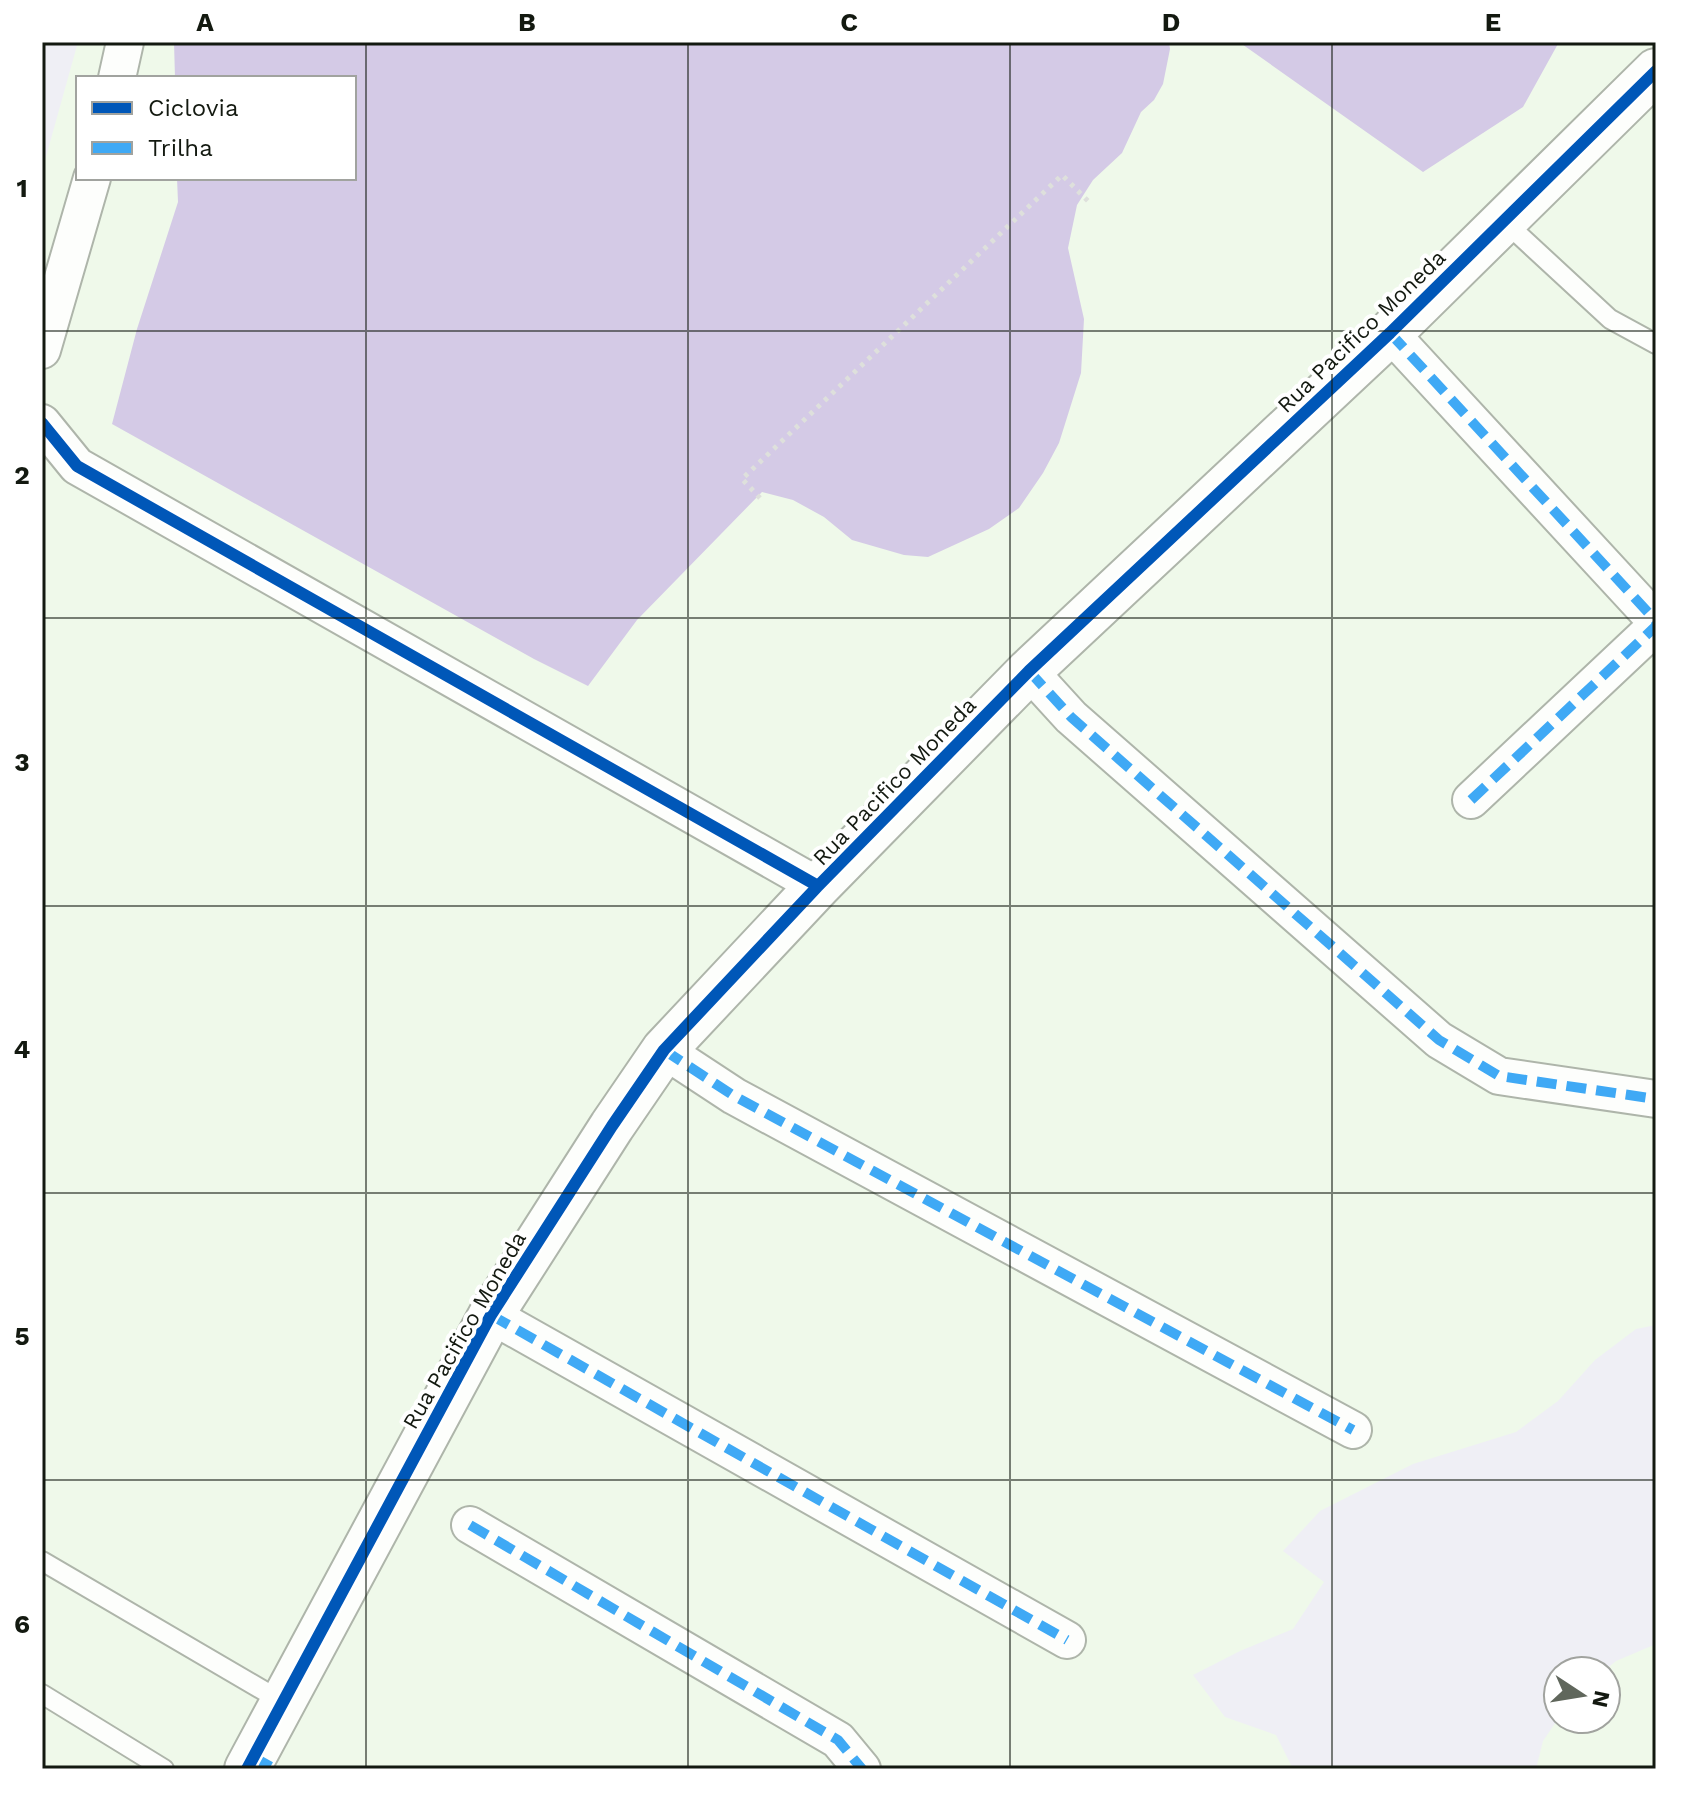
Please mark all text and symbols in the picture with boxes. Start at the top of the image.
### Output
text: A [196,7,214,37]
text: B [518,7,536,37]
text: C [840,7,858,37]
text: D [1162,7,1180,37]
text: E [1485,7,1501,37]
legend [76,76,356,180]
text: Ciclovia [148,94,238,122]
text: Trilha [148,134,213,162]
text: 1 [16,173,28,203]
street label: Rua Pacifico Moneda [1272,245,1450,418]
text: 2 [14,460,30,490]
street label: Rua Pacifico Moneda [808,692,981,870]
text: 3 [14,747,30,777]
text: 4 [14,1034,31,1064]
street label: Rua Pacifico Moneda [398,1227,531,1433]
text: 5 [14,1321,30,1351]
text: 6 [14,1609,30,1639]
north arrow [1542,1655,1622,1735]
text: N [1587,1688,1615,1710]

